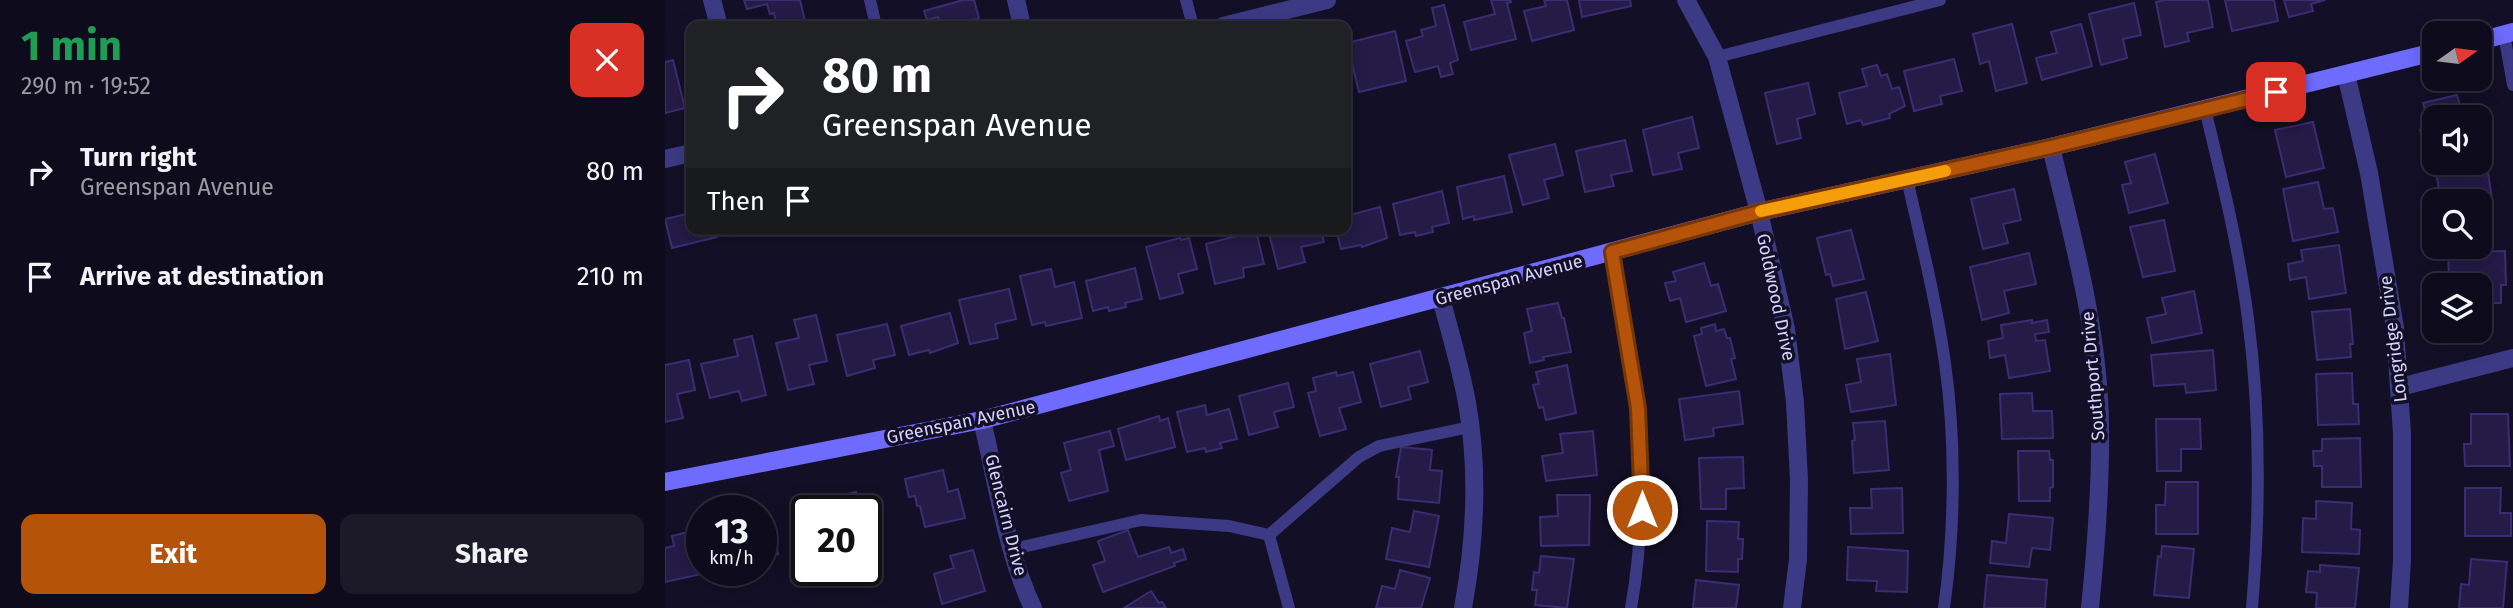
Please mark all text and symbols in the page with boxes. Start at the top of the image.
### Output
text: 1 min [21,21,122,71]
north arrow [2422,21,2492,91]
map controls [2422,21,2492,343]
button: close [570,23,644,97]
text: 80 m [822,46,932,105]
icon: right [707,49,798,140]
pin [2246,62,2306,122]
text: 290 m · 19:52 [21,72,151,100]
icon: arrive [2257,73,2295,111]
button: sound [2422,105,2492,175]
text: Greenspan Avenue [822,106,1092,144]
text: Turn right [80,142,197,173]
icon: right [21,153,59,191]
text: 80 m [586,156,644,187]
text: Greenspan Avenue [80,173,274,201]
icon: arrive [779,182,817,220]
text: Then [707,186,765,217]
button: search [2422,189,2492,259]
street label: Goldwood Drive [1752,231,1800,363]
street label: Greenspan Avenue [1433,250,1585,310]
icon: arrive [21,258,59,296]
text: Arrive at destination [80,261,324,292]
text: 210 m [577,261,644,292]
button: layers [2422,273,2492,343]
street label: Longridge Drive [2374,274,2412,404]
street label: Southport Drive [2076,311,2110,441]
street label: Greenspan Avenue [885,395,1037,449]
street label: Glencairn Drive [980,452,1032,578]
position arrow [1605,473,1679,547]
speed limit sign: 20 [791,495,882,586]
text: 13 [714,510,749,552]
button: Exit [21,514,326,594]
button: Share [340,514,644,594]
text: km/h [709,547,754,569]

